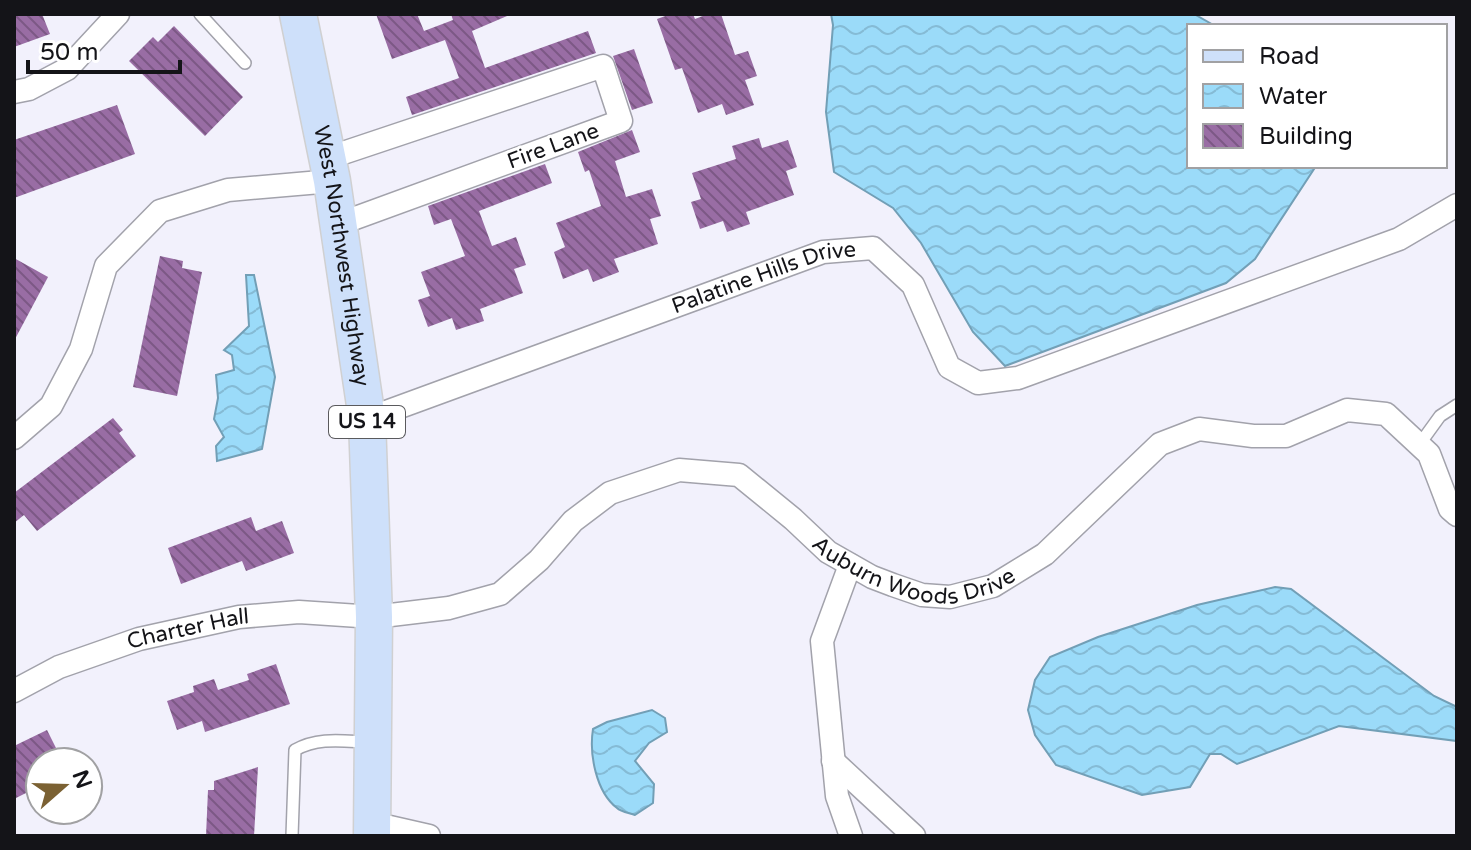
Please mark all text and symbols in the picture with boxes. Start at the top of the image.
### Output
scale bar [28,24,180,74]
legend [1187,24,1447,168]
text: 50 m [40,38,98,67]
text: Road [1259,42,1319,71]
text: Water [1259,82,1328,111]
street label: Fire Lane [504,117,602,175]
text: Building [1259,122,1353,151]
street label: West Northwest Highway [308,123,375,388]
street label: Palatine Hills Drive [668,236,857,319]
road number: US 14 [329,406,405,438]
street label: Auburn Woods Drive [807,531,1020,610]
street label: Charter Hall [123,603,250,655]
north arrow [24,746,104,826]
text: N [67,767,97,792]

